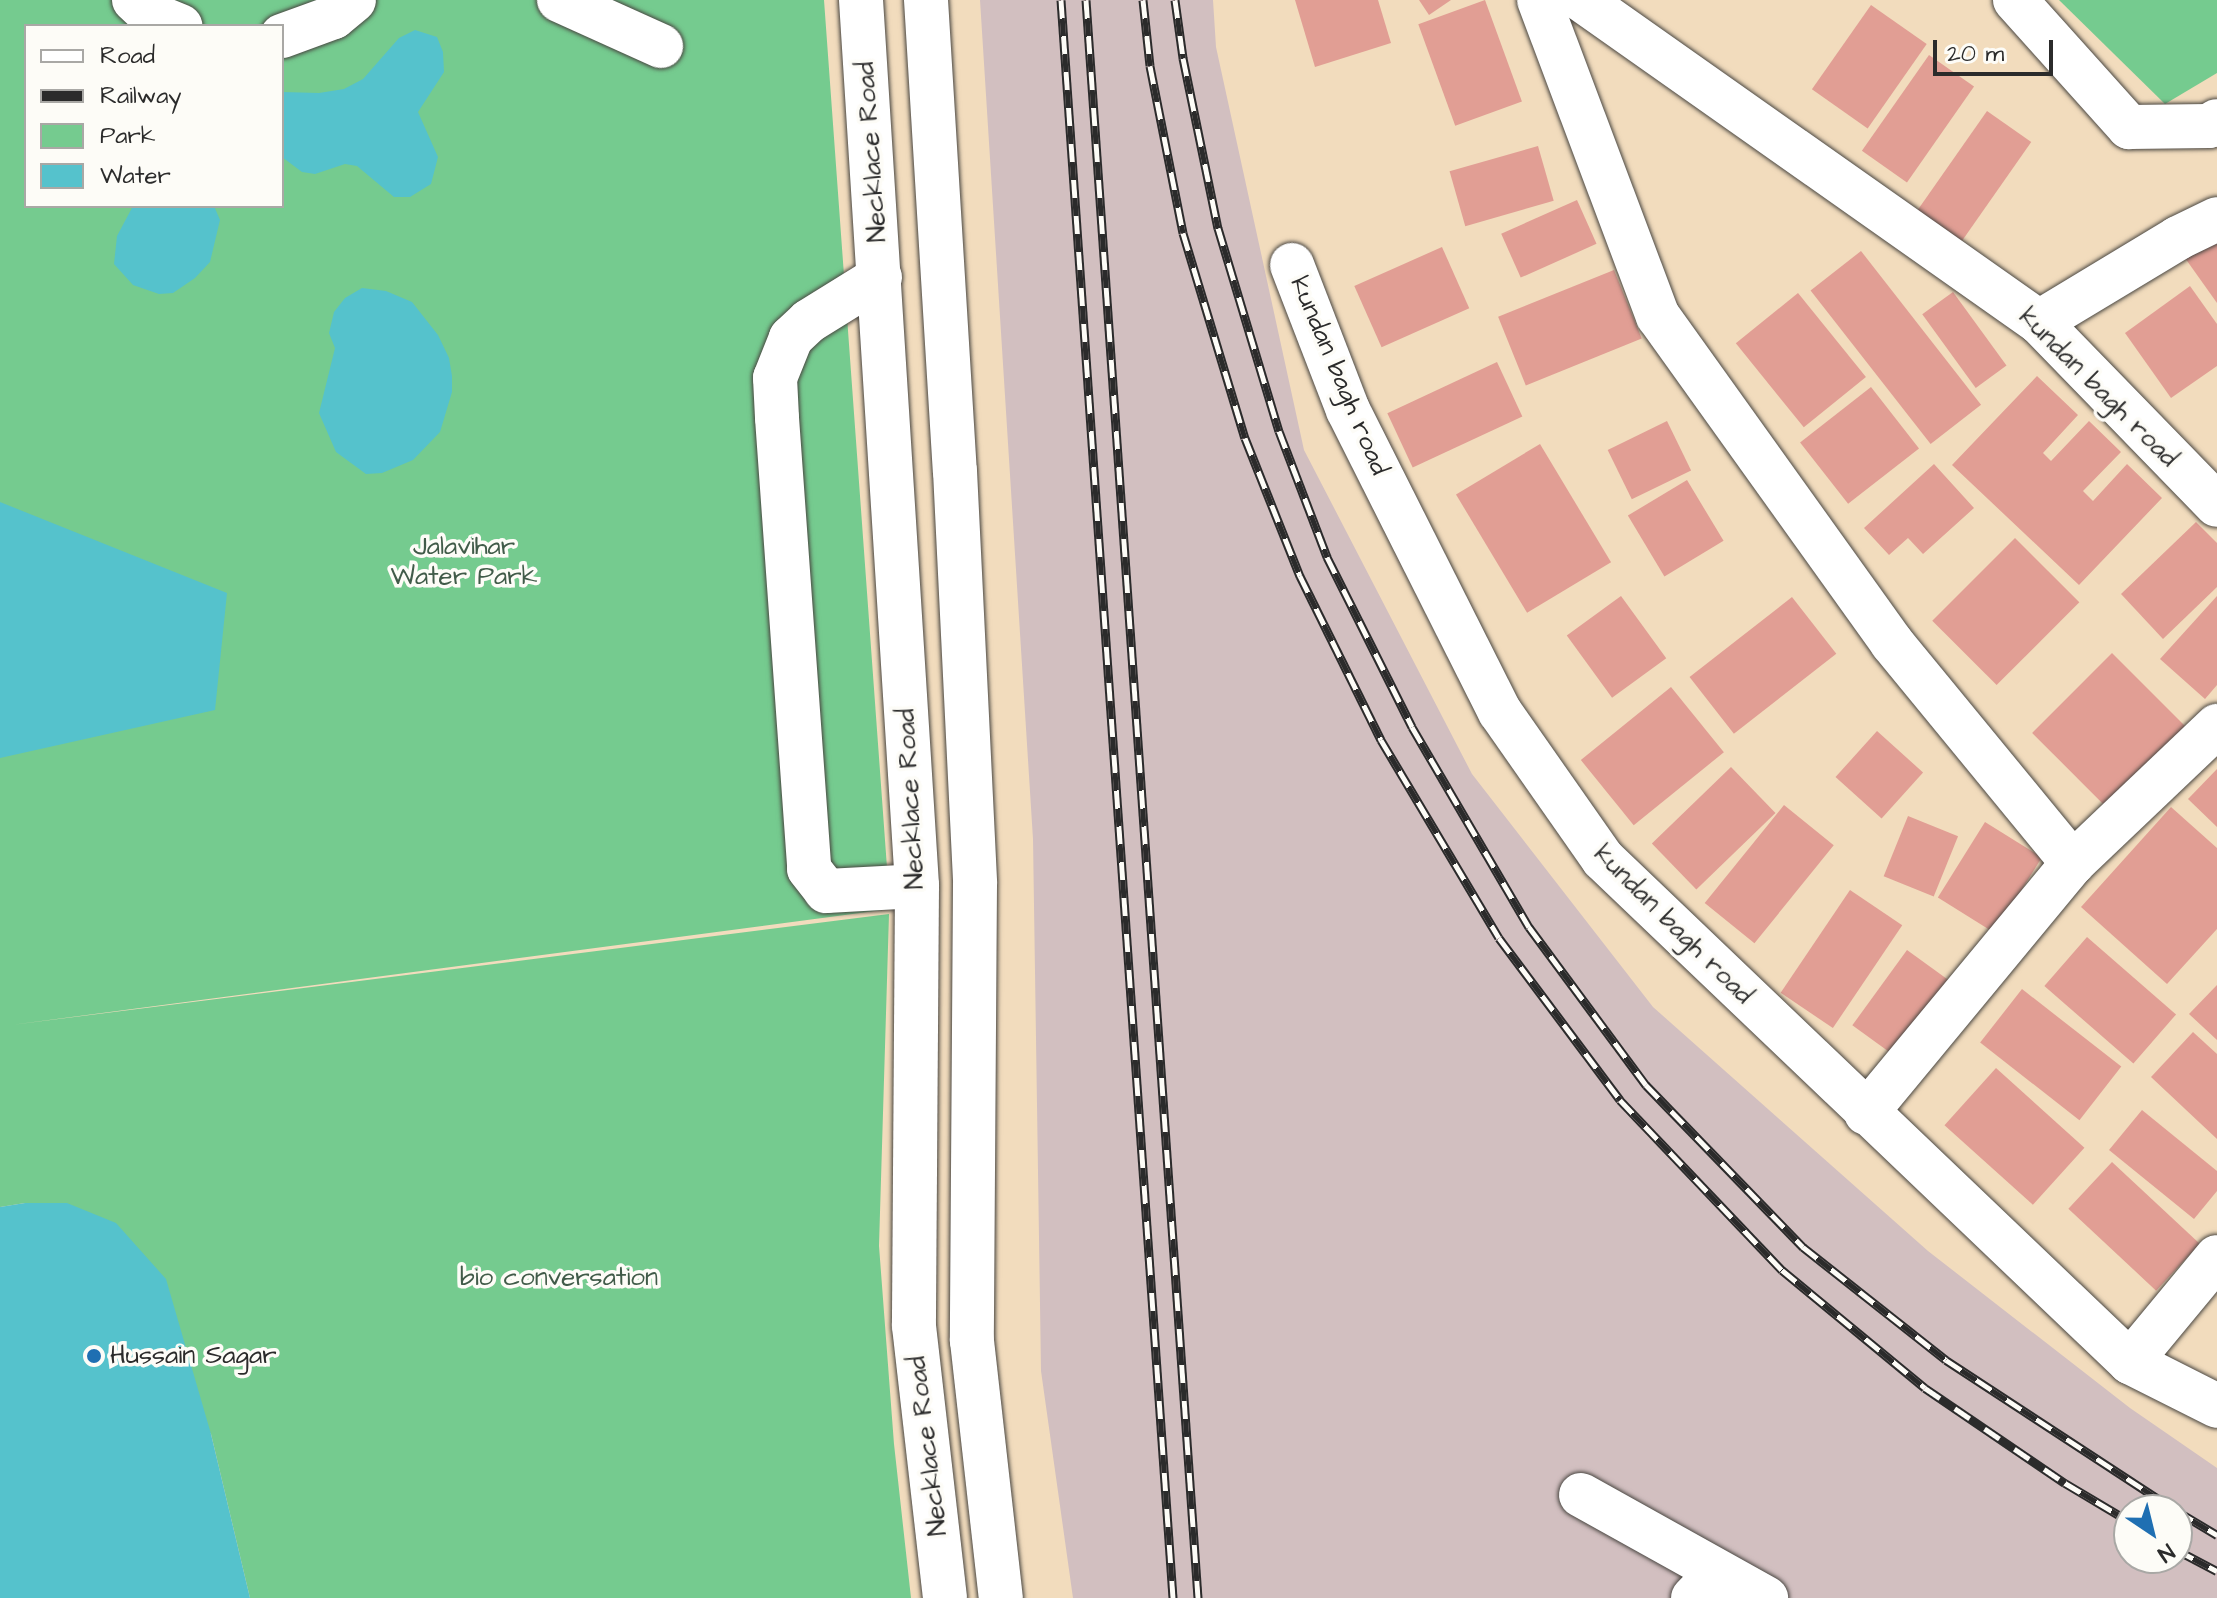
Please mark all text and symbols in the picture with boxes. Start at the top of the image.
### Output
legend [24,24,284,208]
scale bar [1937,24,2057,74]
text: 20 m [1947,37,2004,71]
text: Road [100,39,155,73]
street label: Necklace Road [850,61,894,243]
text: Railway [100,79,182,113]
text: Park [100,119,156,153]
text: Water [100,159,171,193]
street label: kundan bagh road [1283,272,1395,480]
street label: kundan bagh road [2012,302,2184,474]
park label: Jalavihar Water Park [390,531,538,592]
street label: Necklace Road [891,708,931,890]
street label: kundan bagh road [1587,839,1759,1011]
park label: bio conversation [460,1262,658,1294]
place label: Hussain Sagar [110,1340,277,1372]
marker: Hussain Sagar [85,1347,103,1365]
street label: Necklace Road [902,1354,954,1538]
north arrow [2113,1494,2193,1574]
text: N [2151,1536,2180,1569]

